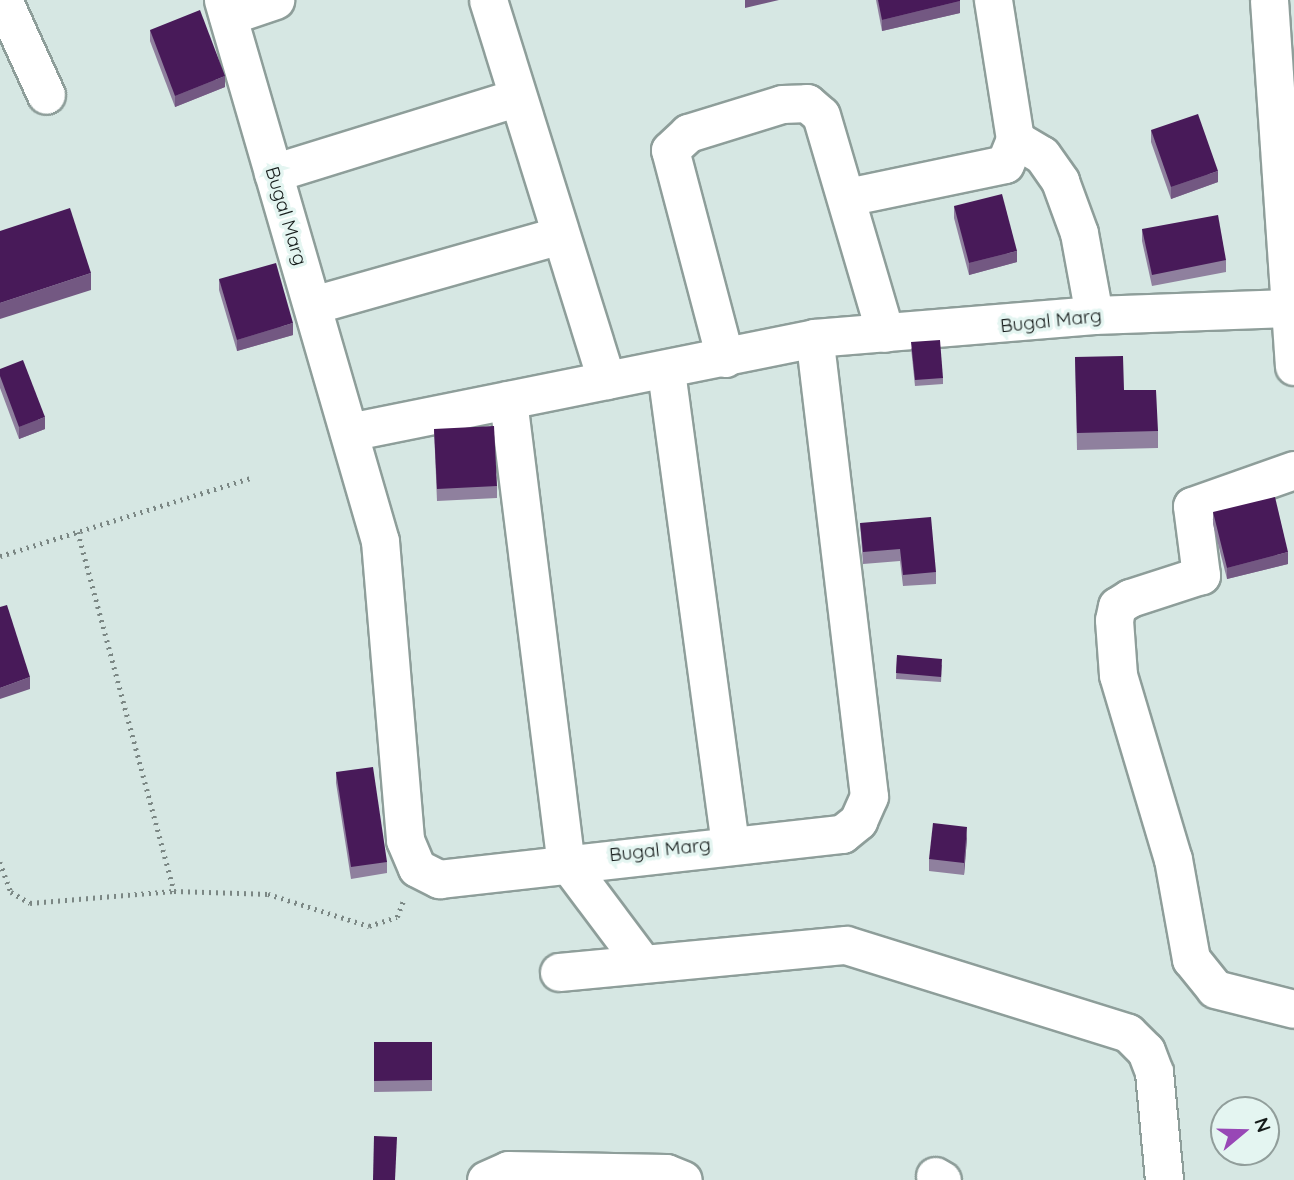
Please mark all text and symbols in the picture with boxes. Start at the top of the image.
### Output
street label: Bugal Marg [260,164,312,268]
street label: Bugal Marg [999,304,1103,338]
street label: Bugal Marg [608,833,712,867]
north arrow [1210,1096,1280,1166]
text: N [1249,1114,1277,1135]

